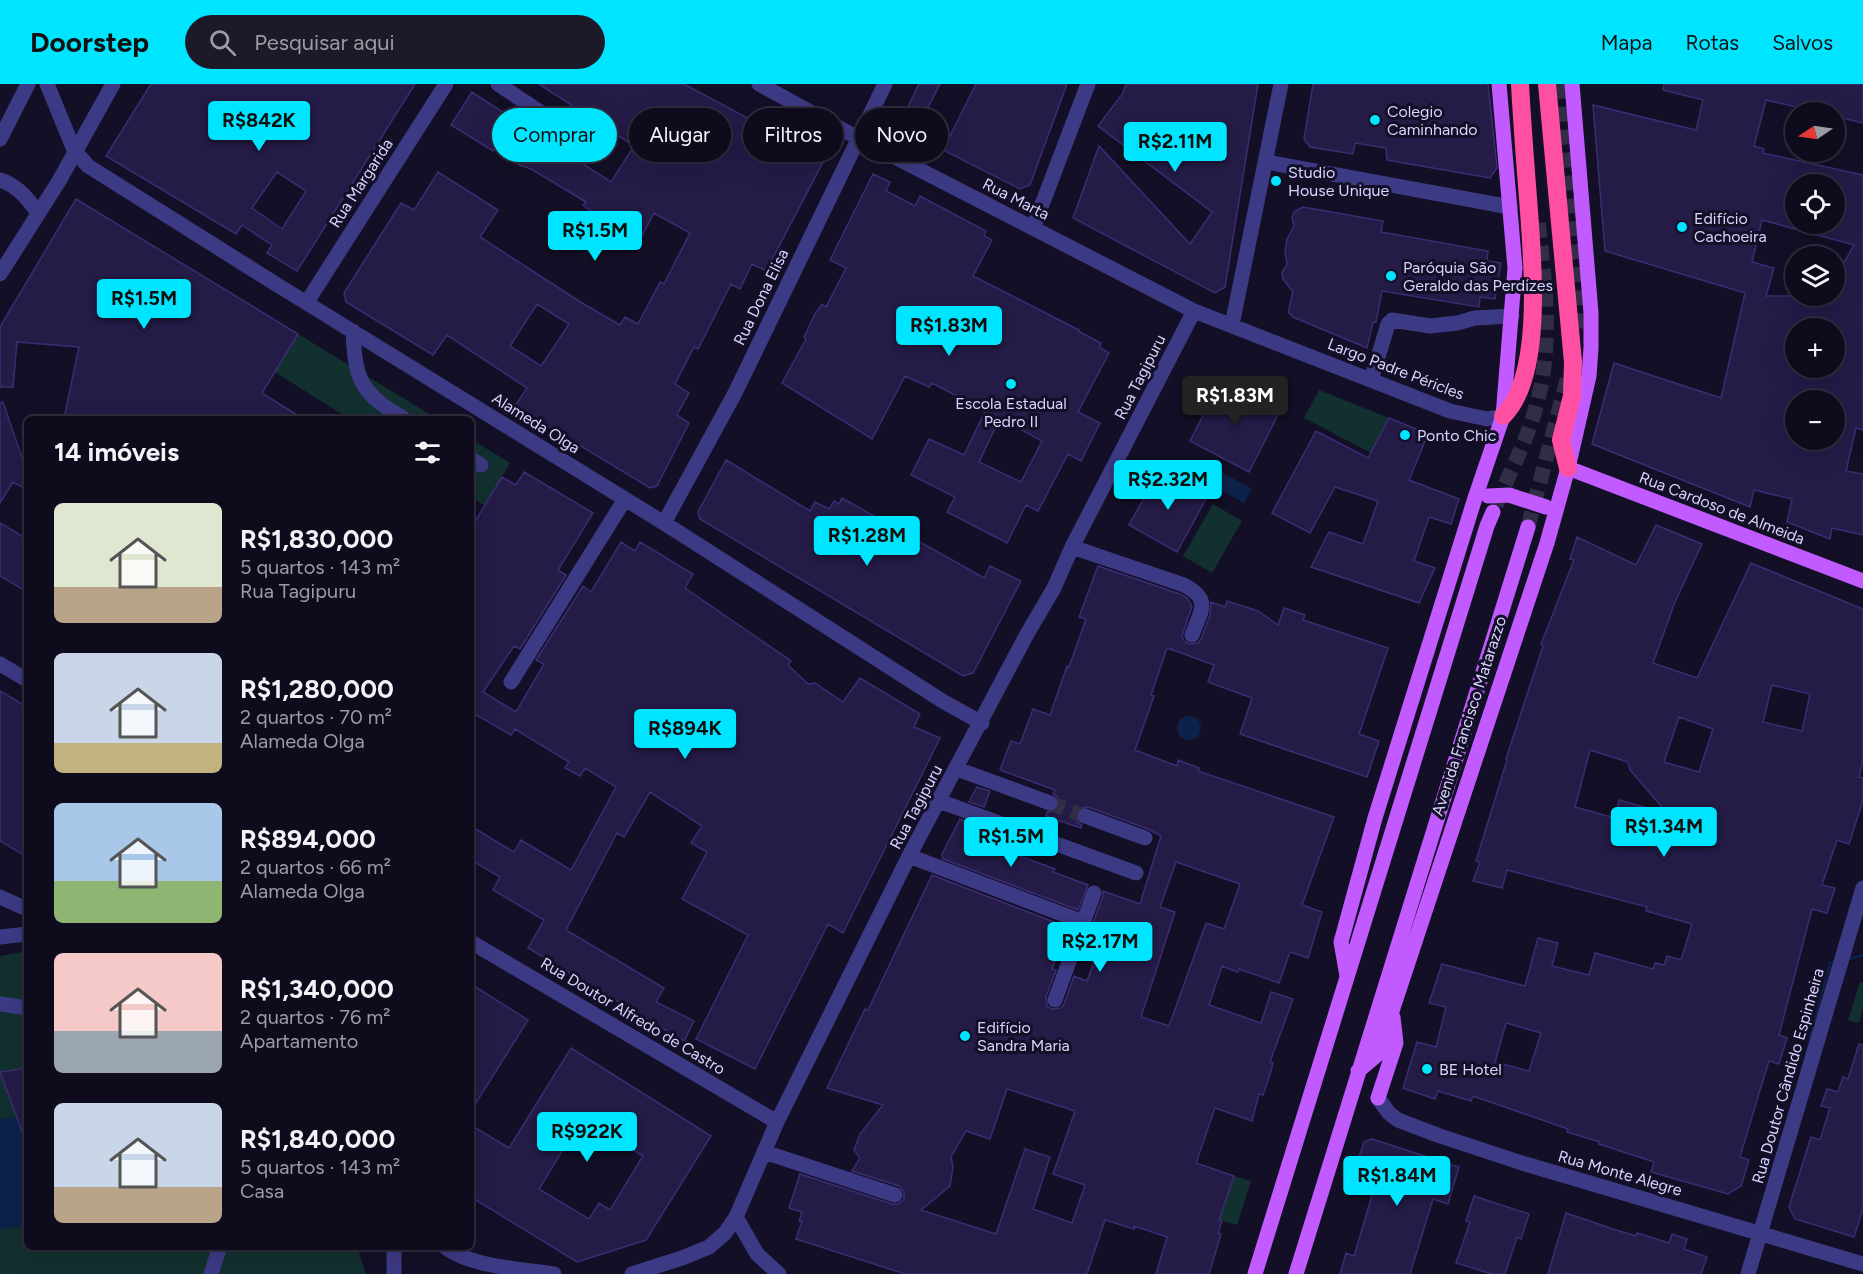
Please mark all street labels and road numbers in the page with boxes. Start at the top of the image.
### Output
street label: Rua Margarida [325,135,397,231]
street label: Rua Marta [979,174,1053,224]
street label: Rua Dona Elisa [730,246,792,348]
street label: Rua Tagipuru [1110,331,1170,423]
street label: Largo Padre Péricles [1325,334,1467,404]
street label: Alameda Olga [489,388,583,458]
street label: Rua Cardoso de Almeida [1637,468,1807,548]
street label: Avenida Francisco Matarazzo [1428,614,1510,818]
street label: Rua Tagipuru [886,762,946,852]
street label: Rua Doutor Alfredo de Castro [537,953,729,1079]
street label: Rua Doutor Cândido Espinheira [1748,966,1828,1186]
street label: Rua Monte Alegre [1556,1146,1684,1200]

